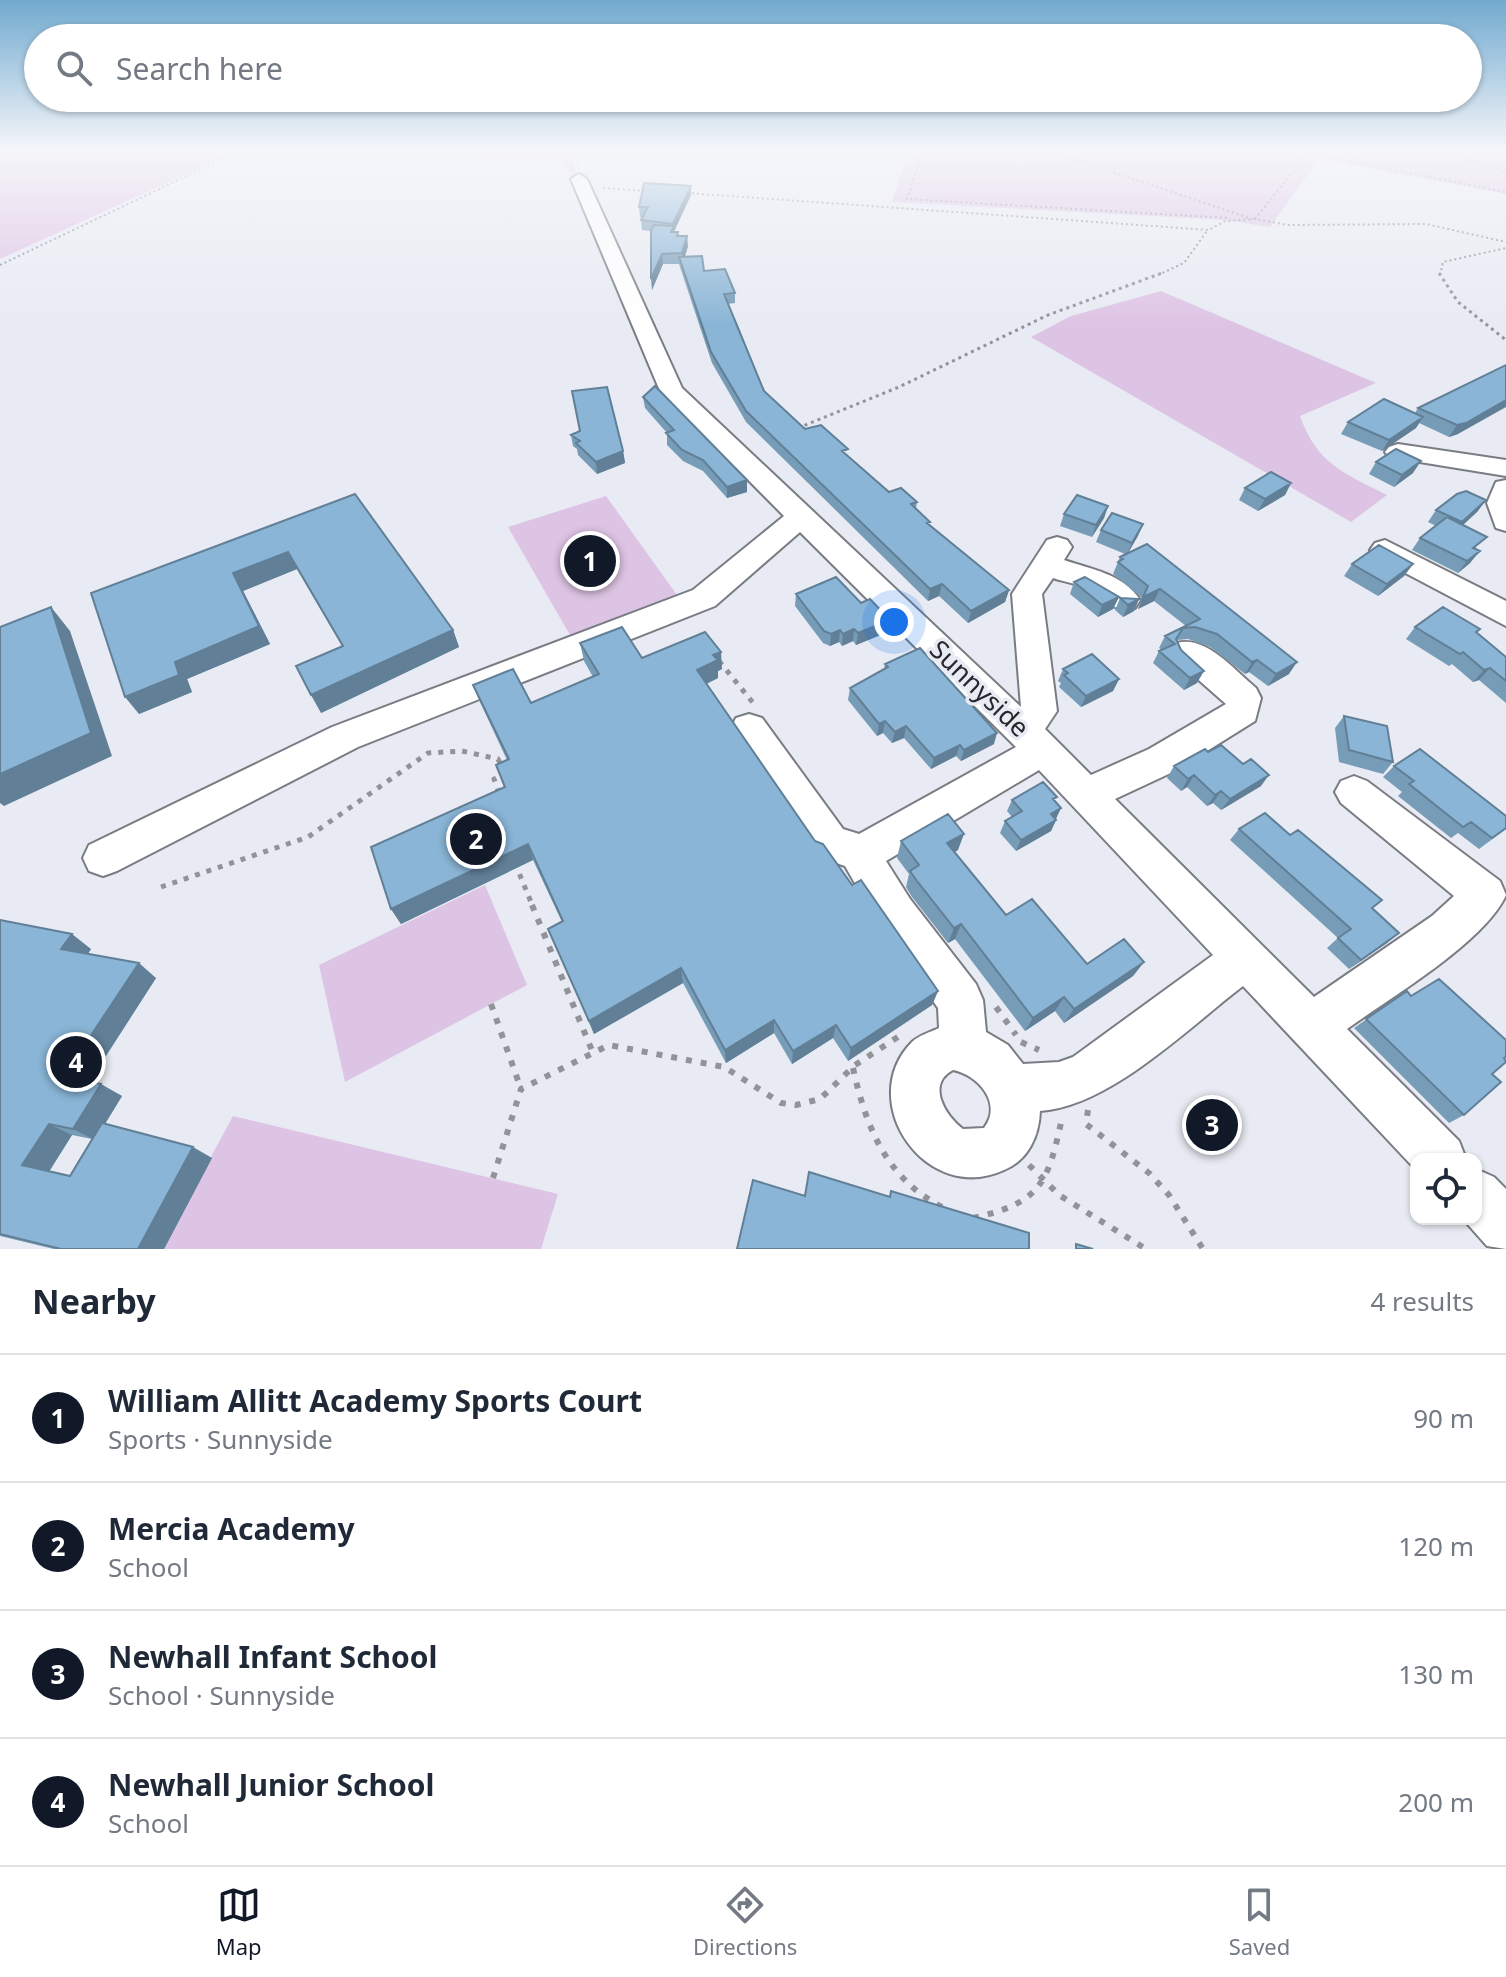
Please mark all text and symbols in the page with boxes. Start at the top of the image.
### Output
search box [24,24,1482,112]
icon: search [52,46,96,90]
text: Search here [116,48,283,89]
pin: 1 [564,531,616,591]
your location [874,602,914,642]
street label: Sunnyside [922,631,1038,745]
pin: 2 [450,809,502,869]
pin: 4 [50,1032,102,1092]
pin: 3 [1186,1095,1238,1155]
map controls [1410,1153,1482,1225]
button: locate [1410,1153,1482,1225]
text: Nearby [32,1278,156,1324]
text: 4 results [1370,1283,1474,1319]
text: William Allitt Academy Sports Court [108,1380,642,1421]
text: 1 [51,1400,65,1436]
text: 90 m [1413,1400,1474,1436]
text: Sports · Sunnyside [108,1421,333,1457]
text: Mercia Academy [108,1508,355,1549]
text: 2 [51,1528,65,1564]
text: 120 m [1398,1528,1474,1564]
text: School [108,1549,189,1585]
text: Newhall Infant School [108,1636,438,1677]
text: 3 [51,1656,65,1692]
text: 130 m [1398,1656,1474,1692]
text: School · Sunnyside [108,1677,335,1713]
text: Newhall Junior School [108,1764,434,1805]
text: 4 [51,1784,65,1820]
text: 200 m [1398,1784,1474,1820]
text: School [108,1805,189,1841]
tab: Map [216,1883,262,1961]
tab: Directions [693,1883,797,1961]
tab: Saved [1229,1883,1290,1961]

